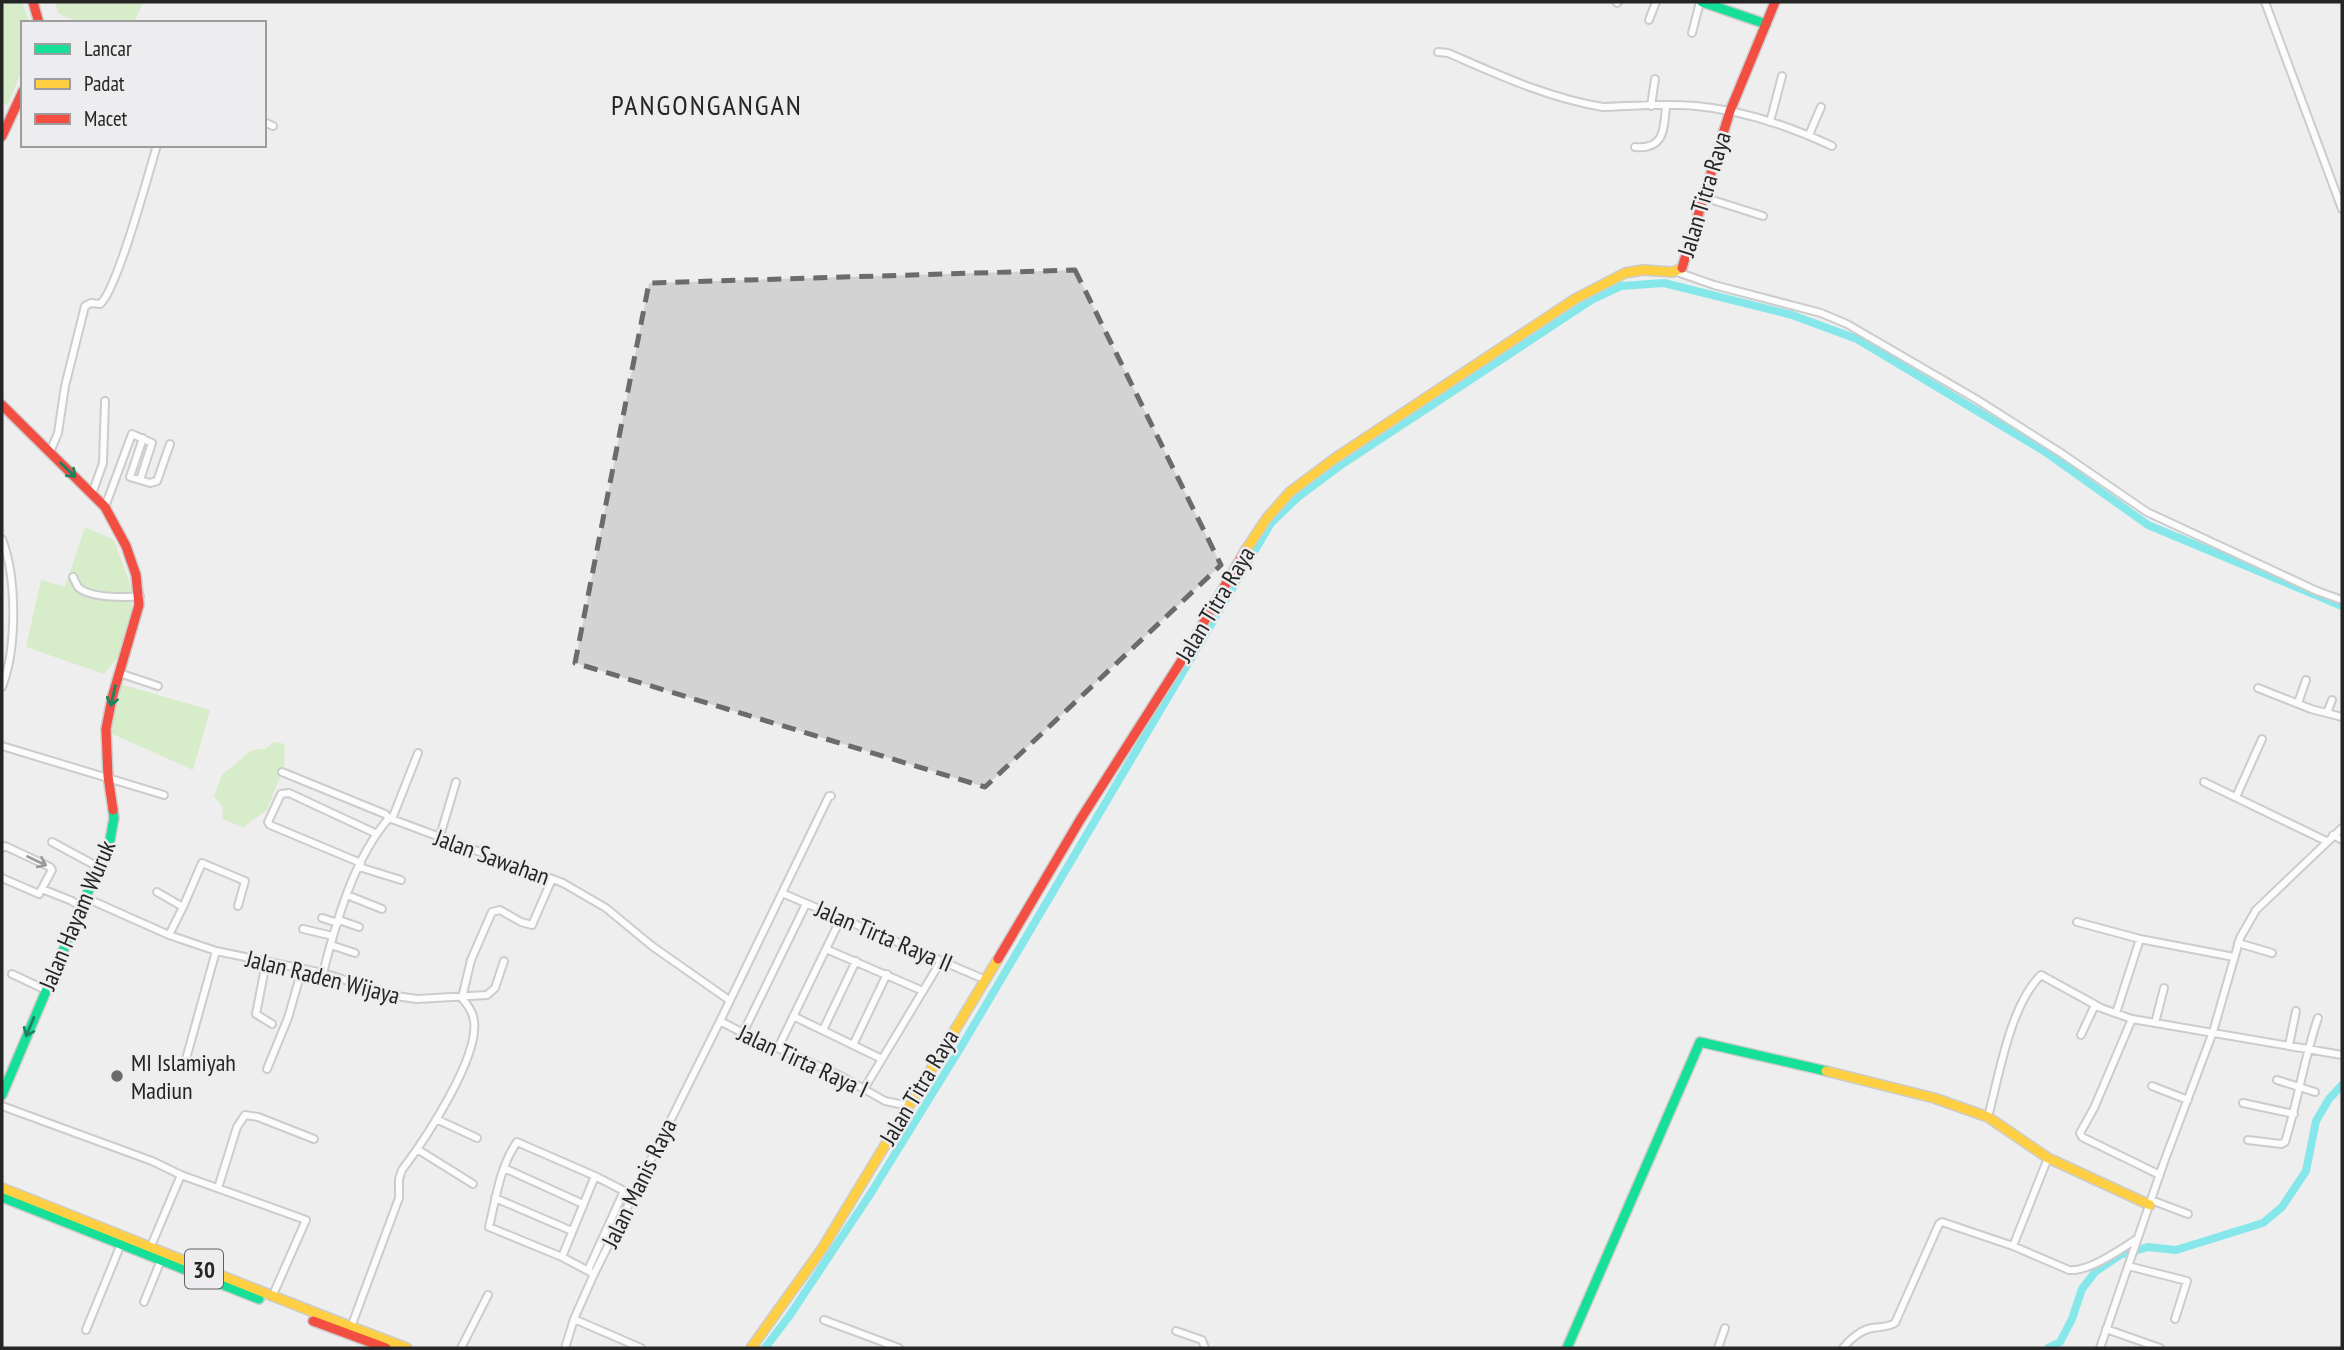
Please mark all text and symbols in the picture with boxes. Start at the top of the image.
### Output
legend [21,21,266,147]
text: Lancar [84,35,132,62]
text: Padat [84,70,125,97]
district label: PANGONGANGAN [611,86,803,123]
text: Macet [84,105,128,132]
street label: Jalan Titra Raya [1670,128,1738,261]
one-way arrow [59,461,76,478]
street label: Jalan Titra Raya [1168,541,1262,668]
one-way arrow [106,684,119,706]
street label: Jalan Sawahan [429,821,554,892]
street label: Jalan Hayam Wuruk [31,835,123,995]
one-way arrow [26,854,47,868]
street label: Jalan Tirta Raya II [810,893,957,979]
street label: Jalan Raden Wijaya [242,943,403,1011]
one-way arrow [22,1016,35,1038]
street label: Jalan Tirta Raya I [732,1017,873,1105]
street label: Jalan Titra Raya [872,1024,966,1151]
place label: MI Islamiyah Madiun [131,1047,236,1106]
marker: MI Islamiyah Madiun [109,1068,125,1084]
street label: Jalan Manis Raya [594,1113,684,1254]
road number: 30 [185,1250,223,1288]

